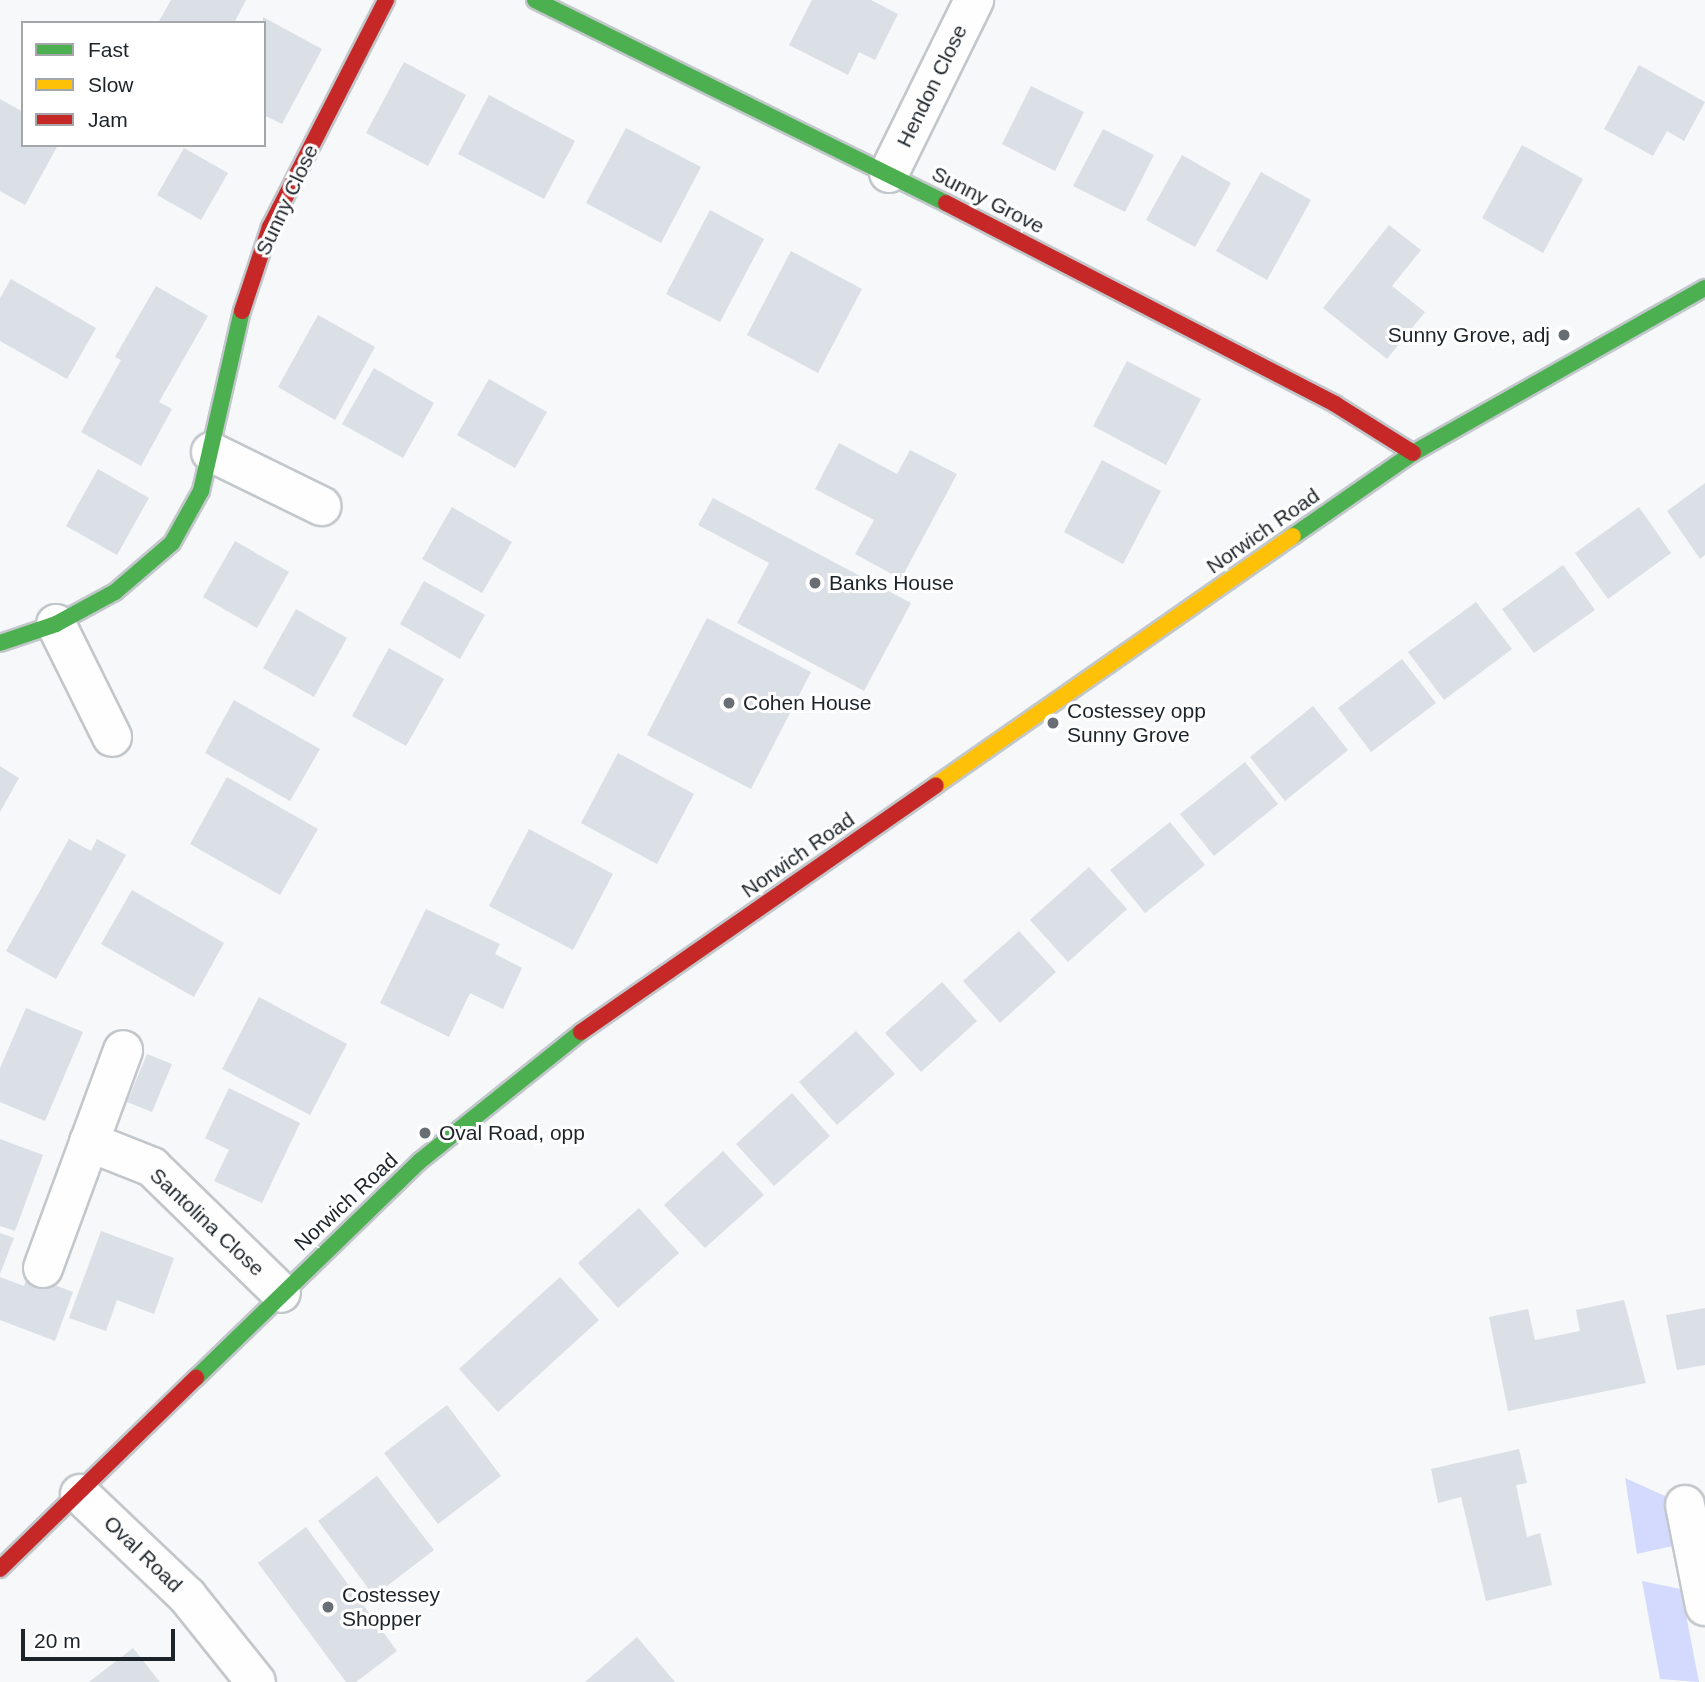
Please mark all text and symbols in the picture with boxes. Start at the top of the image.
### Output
legend [21,21,266,147]
street label: Hendon Close [892,21,972,151]
text: Fast [88,38,129,61]
text: Slow [88,73,134,96]
text: Jam [88,108,128,131]
street label: Sunny Close [250,141,324,259]
street label: Sunny Grove [928,161,1048,239]
place label: Sunny Grove, adj [1388,322,1550,348]
marker: Sunny Grove, adj [1556,327,1572,343]
street label: Norwich Road [1202,483,1324,579]
place label: Banks House [829,570,954,596]
marker: Banks House [807,575,823,591]
place label: Cohen House [743,690,871,716]
marker: Cohen House [721,695,737,711]
place label: Costessey opp Sunny Grove [1067,698,1206,748]
marker: Costessey opp Sunny Grove [1045,715,1061,731]
street label: Norwich Road [737,807,859,903]
place label: Oval Road, opp [439,1120,585,1146]
marker: Oval Road, opp [417,1125,433,1141]
street label: Norwich Road [289,1148,403,1256]
street label: Santolina Close [145,1163,269,1281]
street label: Oval Road [99,1510,187,1598]
place label: Costessey Shopper [342,1582,440,1632]
marker: Costessey Shopper [320,1599,336,1615]
scale bar [24,1616,178,1660]
text: 20 m [34,1629,81,1652]

